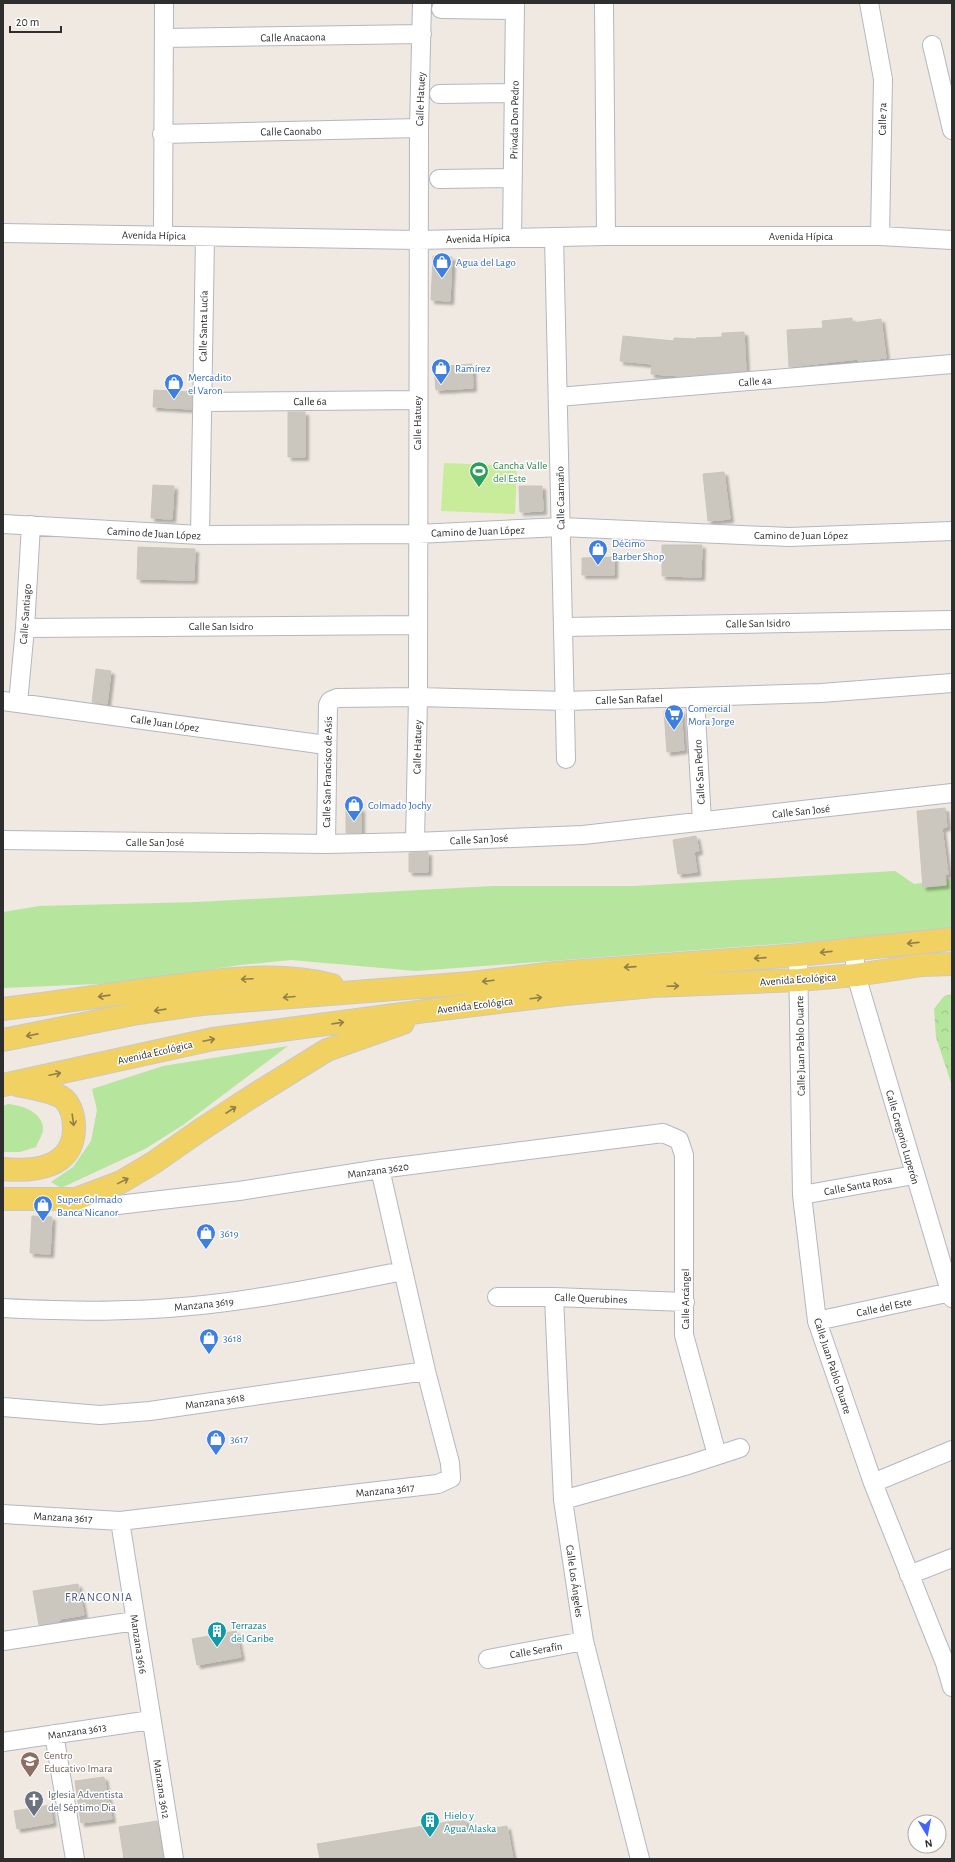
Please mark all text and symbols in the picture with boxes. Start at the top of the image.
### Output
scale bar [10,8,61,34]
text: 20 m [16,16,39,28]
street label: Calle Anacaona [260,31,326,44]
street label: Calle Hatuey [414,71,427,126]
street label: Privada Don Pedro [508,81,521,159]
street label: Calle 7a [877,103,888,136]
street label: Calle Caonabo [260,125,322,138]
street label: Avenida Hípica [122,229,186,242]
street label: Avenida Hípica [769,231,833,242]
street label: Avenida Hípica [446,232,510,245]
shop icon: Agua del Lago [431,251,453,279]
place label: Agua del Lago [456,257,516,268]
street label: Calle Santa Lucía [197,290,210,362]
shop icon: Ramírez [430,357,452,385]
place label: Ramírez [455,363,491,374]
shop icon: Mercadito el Varon [163,372,185,400]
place label: Mercadito el Varon [188,372,231,396]
street label: Calle 4a [738,375,772,388]
street label: Calle 6a [293,396,327,407]
street label: Calle Hatuey [412,396,423,450]
sports icon: Cancha Valle del Este [468,460,490,488]
place label: Cancha Valle del Este [493,460,547,484]
street label: Calle Caamaño [554,466,567,530]
street label: Camino de Juan López [431,524,526,539]
street label: Camino de Juan López [107,526,202,541]
street label: Camino de Juan López [754,530,848,541]
shop icon: Décimo Barber Shop [587,538,609,566]
place label: Décimo Barber Shop [612,538,665,562]
street label: Calle Santiago [18,583,33,645]
street label: Calle San Isidro [726,617,790,630]
street label: Calle San Isidro [189,621,253,632]
street label: Calle San Rafael [595,693,663,706]
supermarket icon: Comercial Mora Jorge [663,703,685,731]
place label: Comercial Mora Jorge [688,703,735,727]
street label: Calle Juan López [130,713,201,734]
street label: Calle San Francisco de Asís [321,716,334,828]
street label: Calle Hatuey [412,719,423,774]
street label: Calle San Pedro [692,739,707,805]
shop icon: Colmado Jochy [343,794,365,822]
place label: Colmado Jochy [368,800,432,811]
street label: Calle San José [771,803,831,820]
street label: Calle San José [450,832,508,847]
street label: Calle San José [126,837,184,848]
one-way arrow [907,939,920,947]
one-way arrow [820,948,833,956]
one-way arrow [754,954,767,961]
one-way arrow [624,964,637,971]
street label: Avenida Ecológica [759,971,837,988]
one-way arrow [241,976,254,983]
one-way arrow [482,977,495,984]
one-way arrow [666,982,679,989]
one-way arrow [98,992,111,1000]
one-way arrow [283,993,296,1000]
one-way arrow [529,994,542,1002]
street label: Avenida Ecológica [436,995,514,1016]
street label: Calle Juan Pablo Duarte [794,996,807,1096]
one-way arrow [154,1006,167,1014]
one-way arrow [331,1019,344,1027]
one-way arrow [26,1031,39,1039]
one-way arrow [202,1035,215,1043]
street label: Avenida Ecológica [117,1039,194,1066]
one-way arrow [48,1069,61,1077]
street label: Calle Gregorio Luperón [884,1089,921,1185]
one-way arrow [225,1106,236,1114]
one-way arrow [69,1113,77,1126]
street label: Manzana 3620 [347,1161,410,1180]
street label: Calle Santa Rosa [823,1173,893,1198]
one-way arrow [116,1177,128,1184]
shop icon: Super Colmado Banca Nicanor [32,1194,54,1222]
place label: Super Colmado Banca Nicanor [57,1194,122,1218]
shop icon: 3619 [195,1222,217,1250]
place label: 3619 [220,1228,239,1239]
street label: Calle Arcángel [680,1269,691,1329]
street label: Calle Querubines [554,1292,628,1305]
street label: Manzana 3619 [174,1296,234,1313]
street label: Calle del Este [855,1296,913,1319]
street label: Calle Juan Pablo Duarte [812,1317,853,1416]
shop icon: 3618 [198,1327,220,1355]
place label: 3618 [223,1333,242,1344]
street label: Manzana 3618 [185,1392,246,1411]
shop icon: 3617 [205,1428,227,1456]
place label: 3617 [230,1434,248,1445]
street label: Manzana 3617 [355,1482,416,1499]
street label: Manzana 3617 [33,1510,93,1525]
street label: Calle Los Ángeles [564,1544,586,1618]
district label: FRANCONIA [65,1591,133,1603]
street label: Manzana 3616 [128,1614,149,1675]
building icon: Terrazas del Caribe [206,1620,228,1648]
place label: Terrazas del Caribe [231,1620,274,1644]
street label: Calle Serafín [509,1640,563,1661]
street label: Manzana 3613 [47,1721,108,1742]
school or university icon: Centro Educativo Imara [19,1750,41,1778]
place label: Centro Educativo Imara [44,1750,113,1774]
street label: Manzana 3612 [151,1759,172,1819]
church icon: Iglesia Adventista del Séptimo Dia [23,1789,45,1817]
place label: Iglesia Adventista del Séptimo Dia [48,1789,123,1813]
building icon: Hielo y Agua Alaska [419,1810,441,1838]
place label: Hielo y Agua Alaska [444,1810,496,1834]
north arrow [907,1814,947,1854]
text: N [924,1837,933,1849]

